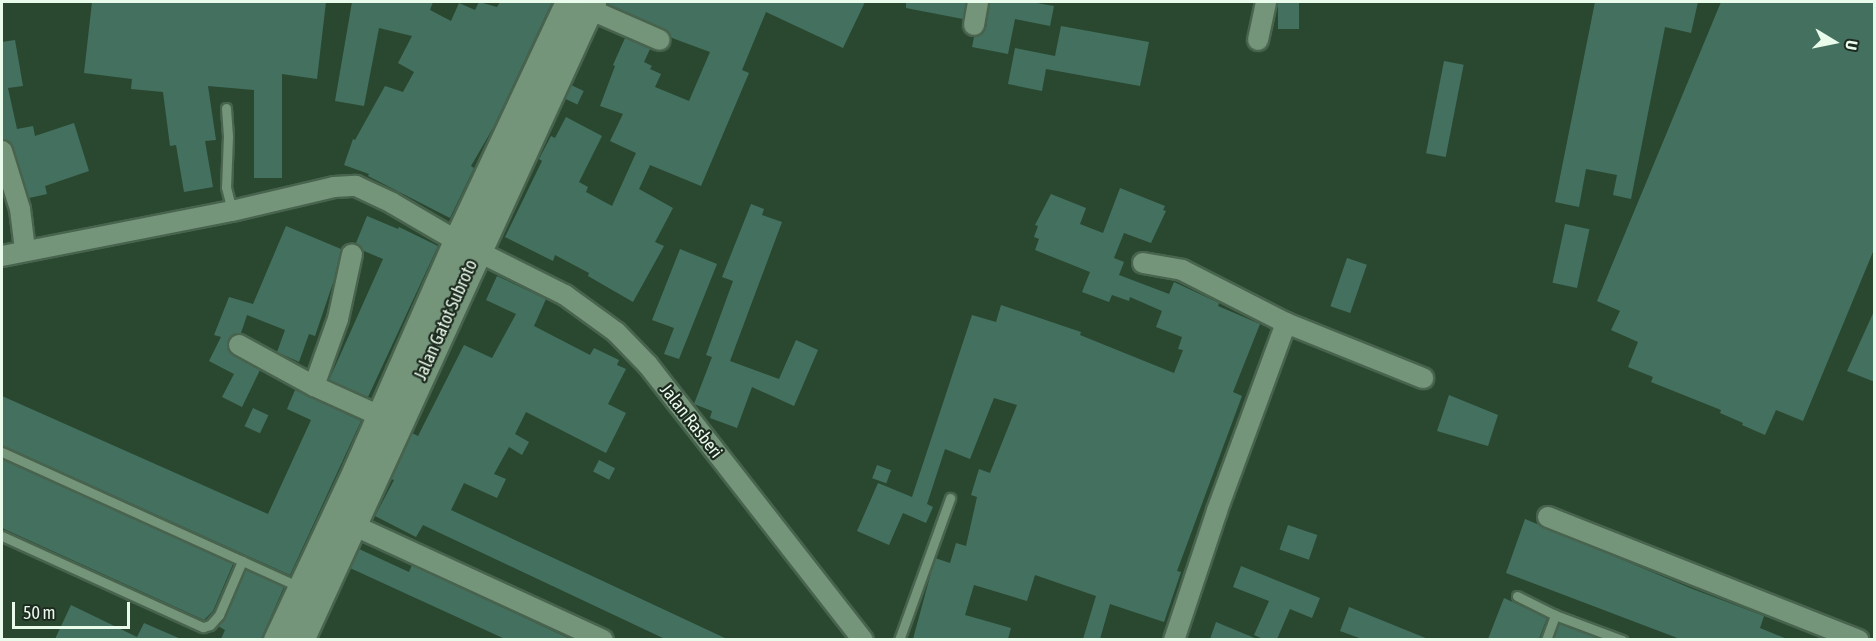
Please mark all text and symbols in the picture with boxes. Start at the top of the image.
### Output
north arrow [1804,12,1864,72]
text: U [1842,39,1861,51]
street label: Jalan Gatot Subroto [410,256,482,384]
street label: Jalan Rasberi [655,380,727,462]
scale bar [15,590,134,628]
text: 50 m [23,602,55,623]

